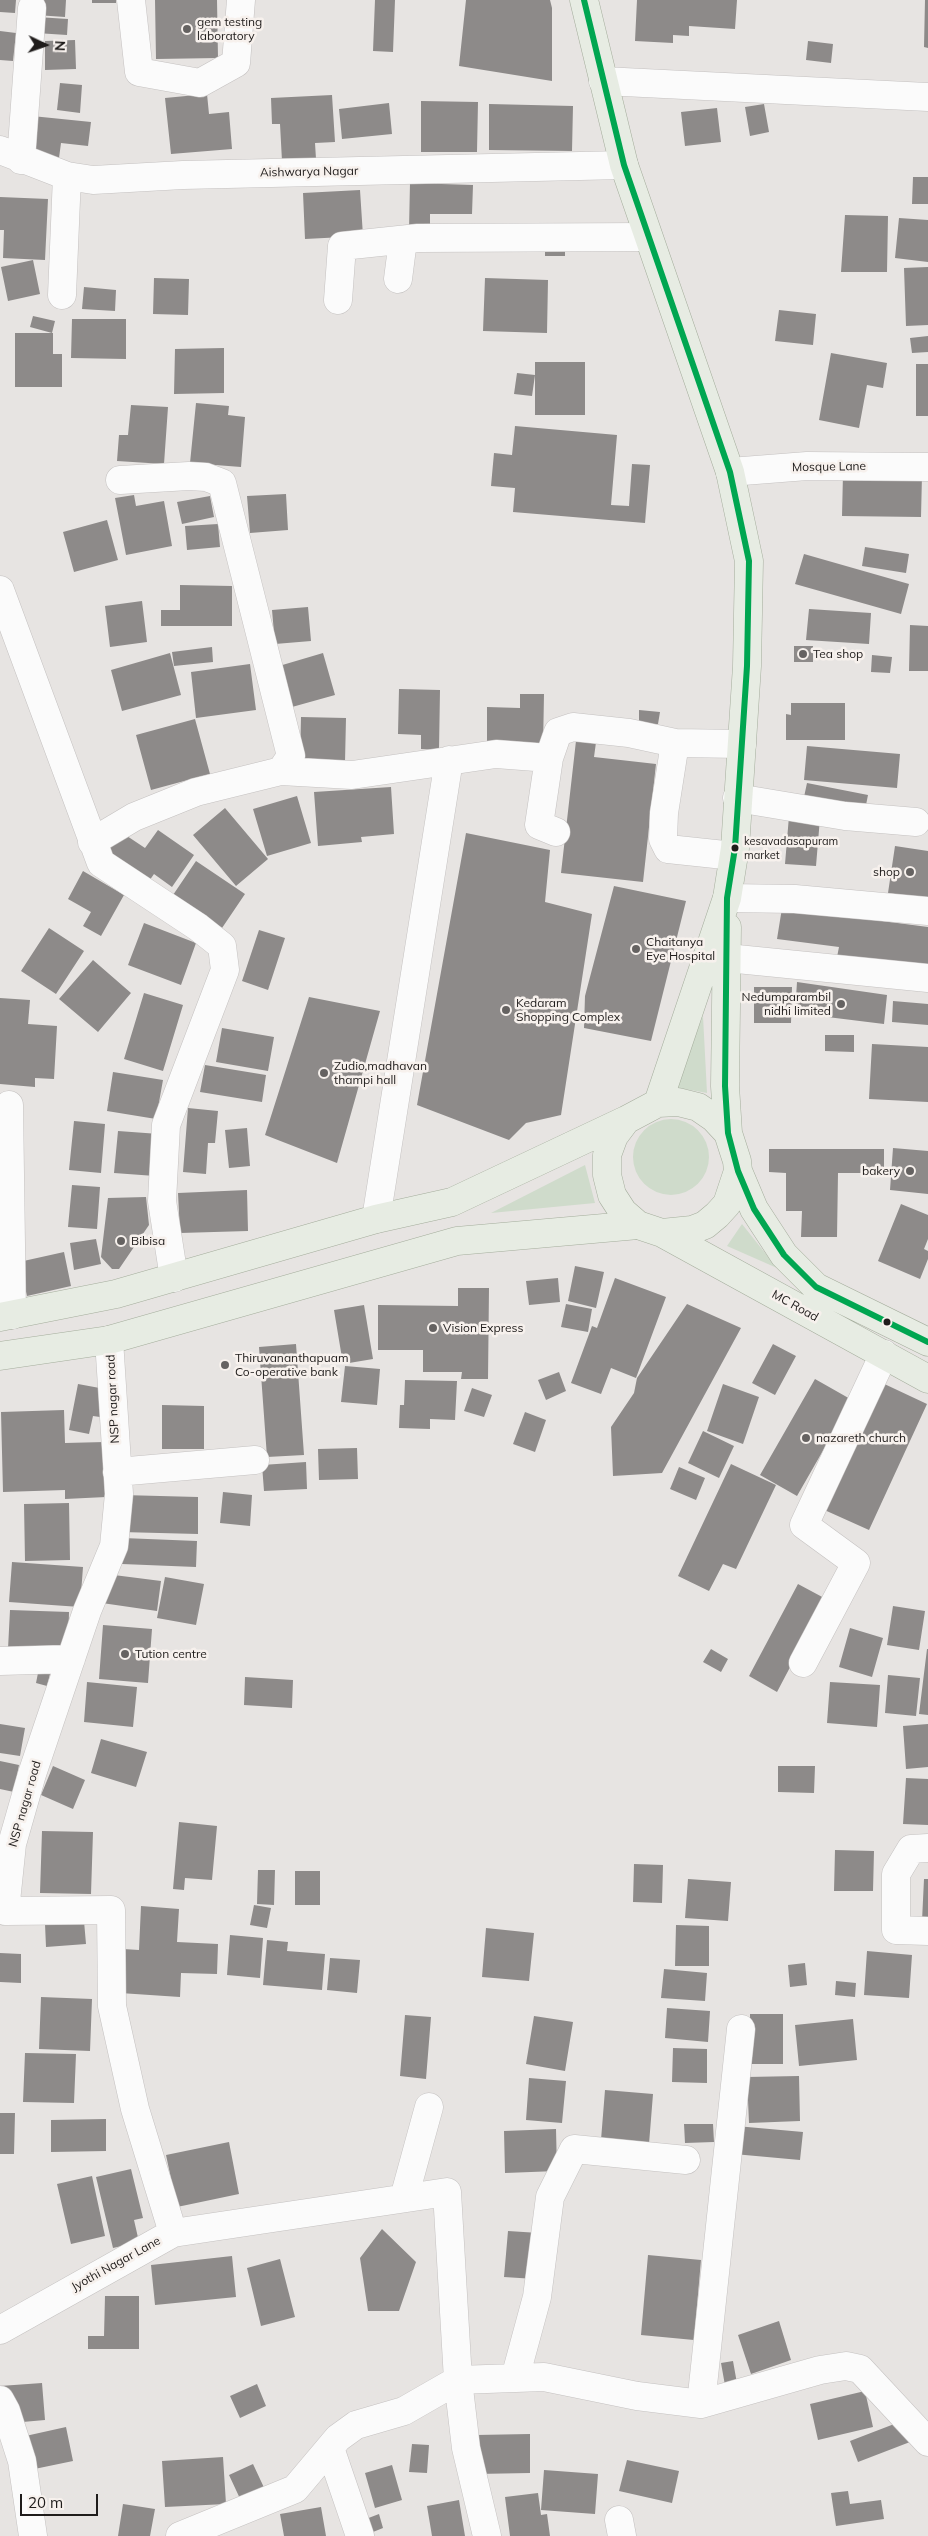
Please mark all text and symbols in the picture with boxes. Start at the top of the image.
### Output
place label: gem testing laboratory [197,15,262,43]
north arrow [20,20,70,70]
marker: gem testing laboratory [181,23,193,35]
text: N [51,40,69,52]
street label: Aishwarya Nagar [260,164,358,180]
street label: Mosque Lane [792,459,866,475]
place label: Tea shop [813,647,863,661]
marker: Tea shop [797,648,809,660]
place label: kesavadasapuram market [744,835,838,861]
marker: kesavadasapuram market [730,843,740,853]
place label: shop [873,865,900,879]
marker: shop [904,866,916,878]
place label: Chaitanya Eye Hospital [646,935,715,963]
marker: Chaitanya Eye Hospital [630,943,642,955]
place label: Nedumparambil nidhi limited [742,990,831,1018]
place label: Kedaram Shopping Complex [516,996,620,1024]
marker: Nedumparambil nidhi limited [835,998,847,1010]
marker: Kedaram Shopping Complex [500,1004,512,1016]
place label: Zudio,madhavan thampi hall [334,1059,427,1087]
marker: Zudio,madhavan thampi hall [318,1067,330,1079]
place label: bakery [862,1164,900,1178]
marker: bakery [904,1165,916,1177]
place label: Bibisa [131,1234,165,1248]
marker: Bibisa [115,1235,127,1247]
street label: MC Road [769,1287,821,1325]
unlabelled marker [882,1317,892,1327]
place label: Vision Express [443,1321,523,1335]
marker: Vision Express [427,1322,439,1334]
place label: Thiruvananthapuam Co-operative bank [235,1351,348,1379]
street label: NSP nagar road [103,1354,123,1444]
marker: Thiruvananthapuam Co-operative bank [219,1359,231,1371]
place label: nazareth church [816,1431,906,1445]
marker: nazareth church [800,1432,812,1444]
place label: Tution centre [135,1647,207,1661]
marker: Tution centre [119,1648,131,1660]
street label: NSP nagar road [6,1759,44,1849]
street label: Jyothi Nagar Lane [69,2234,163,2294]
scale bar [22,2484,100,2516]
text: 20 m [28,2493,63,2512]

